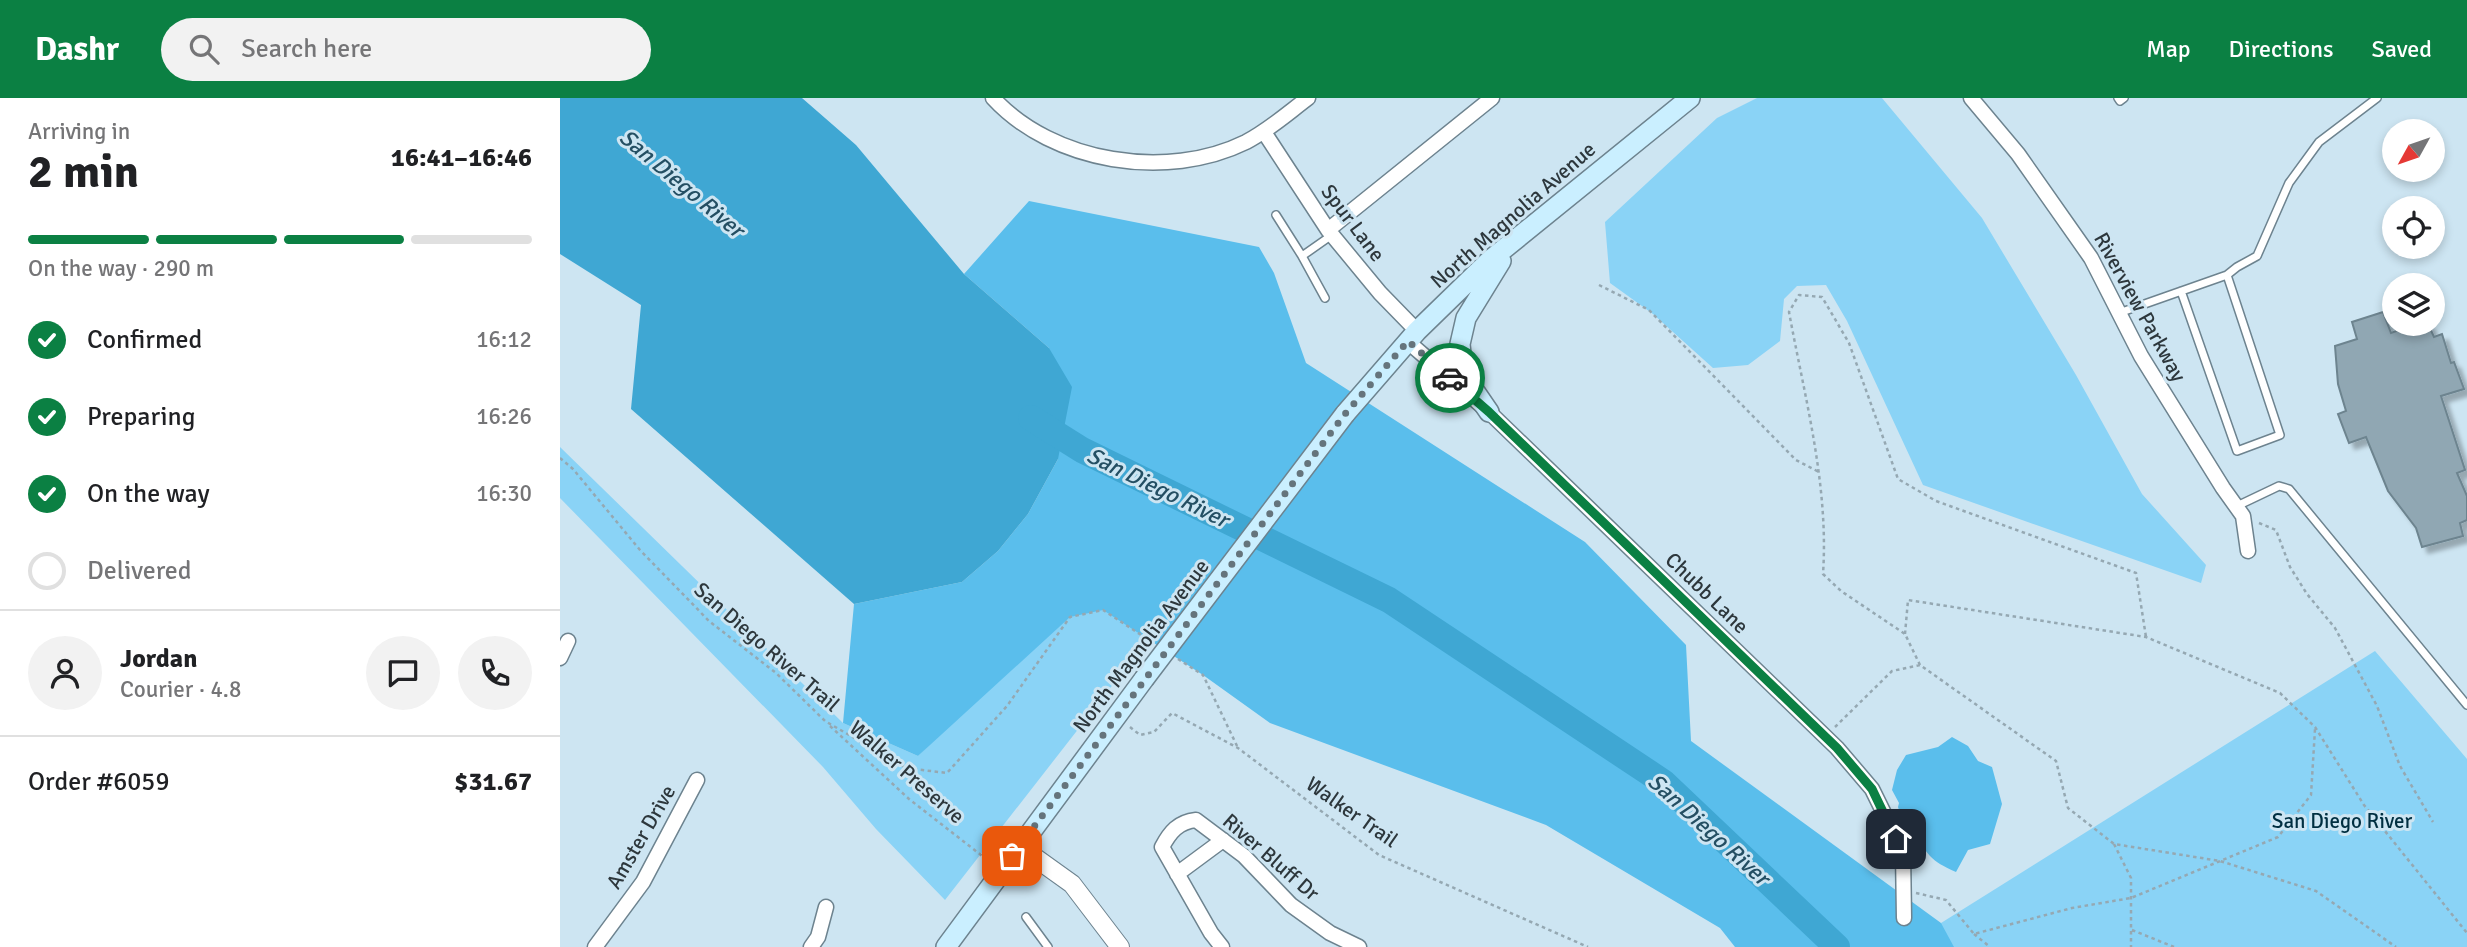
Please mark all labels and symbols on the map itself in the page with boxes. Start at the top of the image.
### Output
north arrow [2382,119,2445,182]
water label: San Diego River [613,123,753,246]
street label: North Magnolia Avenue [1425,136,1601,294]
street label: Spur Lane [1316,179,1390,267]
street label: Riverview Parkway [2088,228,2192,386]
courier [1415,343,1485,413]
water label: San Diego River [1082,441,1236,536]
street label: Chubb Lane [1660,547,1754,639]
street label: North Magnolia Avenue [1067,554,1215,738]
street label: San Diego River Trail [689,577,845,717]
street label: Walker Preserve [844,715,970,829]
water label: San Diego River [1642,767,1778,894]
street label: Walker Trail [1301,771,1403,853]
street label: Amster Drive [601,780,681,894]
street label: River Bluff Dr [1217,808,1325,906]
park label: San Diego River [2272,808,2412,834]
pin [1866,809,1926,869]
pin [982,826,1042,886]

